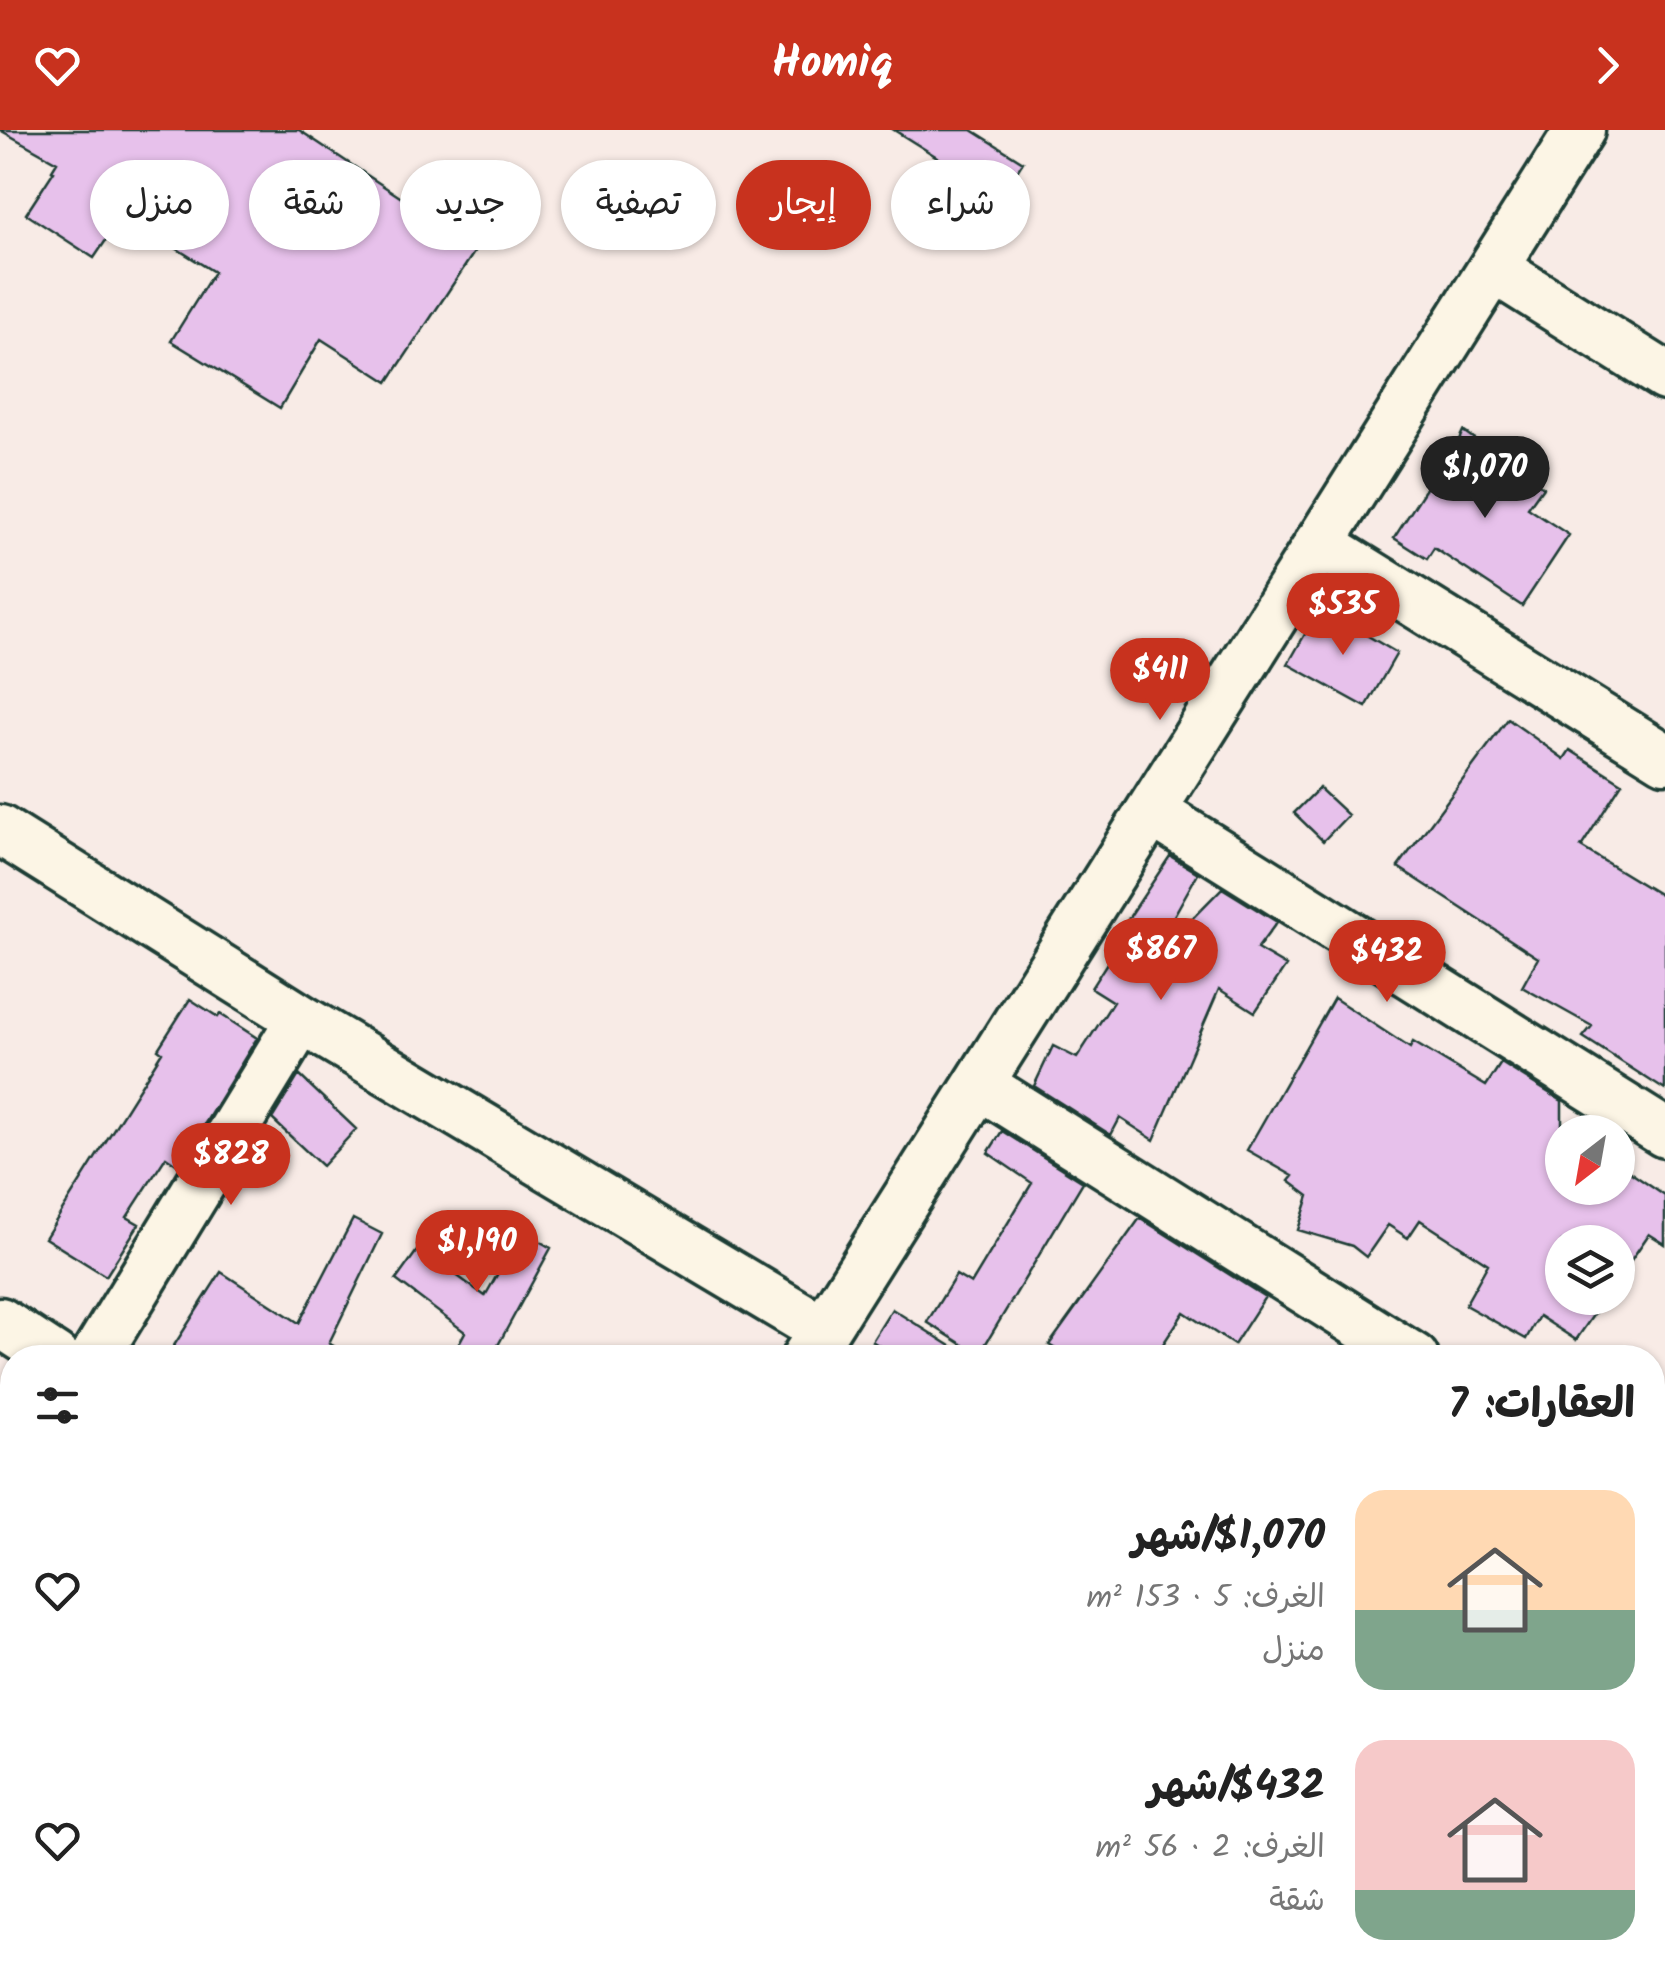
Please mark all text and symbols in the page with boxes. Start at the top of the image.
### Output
text: Homiq [772,29,893,101]
icon: heart [30,38,85,93]
icon: forward [1580,38,1635,93]
chip: منزل [90,160,229,250]
chip: شقة [249,160,380,250]
chip: جديد [400,160,541,250]
chip: تصفية [561,160,716,250]
chip: إيجار [736,160,871,250]
chip: شراء [891,160,1030,250]
pin: $1,070 [1404,436,1566,521]
text: $1,070 [1443,443,1527,494]
pin: $535 [1284,573,1402,658]
text: $535 [1309,580,1377,631]
pin: $411 [1101,638,1219,723]
text: $411 [1132,645,1188,696]
pin: $867 [1102,918,1220,1003]
pin: $432 [1328,920,1446,1005]
text: $867 [1126,925,1196,976]
text: $432 [1351,927,1423,978]
north arrow [1545,1115,1635,1205]
map controls [1545,1115,1635,1315]
pin: $828 [172,1123,290,1208]
text: $828 [193,1130,269,1181]
pin: $1,190 [396,1210,558,1295]
text: $1,190 [437,1217,517,1268]
button: layers [1545,1225,1635,1315]
text: العقارات: 7 [1448,1372,1635,1439]
icon: filters [30,1378,85,1433]
text: $1,070/شهر [1132,1504,1325,1571]
icon: home [1435,1530,1555,1650]
icon: heart [30,1563,85,1618]
text: الغرف: 5 · 153 m² [1086,1573,1325,1624]
text: منزل [1262,1626,1325,1677]
text: $432/شهر [1148,1754,1325,1821]
icon: home [1435,1780,1555,1900]
icon: heart [30,1813,85,1868]
text: الغرف: 2 · 56 m² [1096,1823,1325,1874]
text: شقة [1269,1876,1325,1927]

